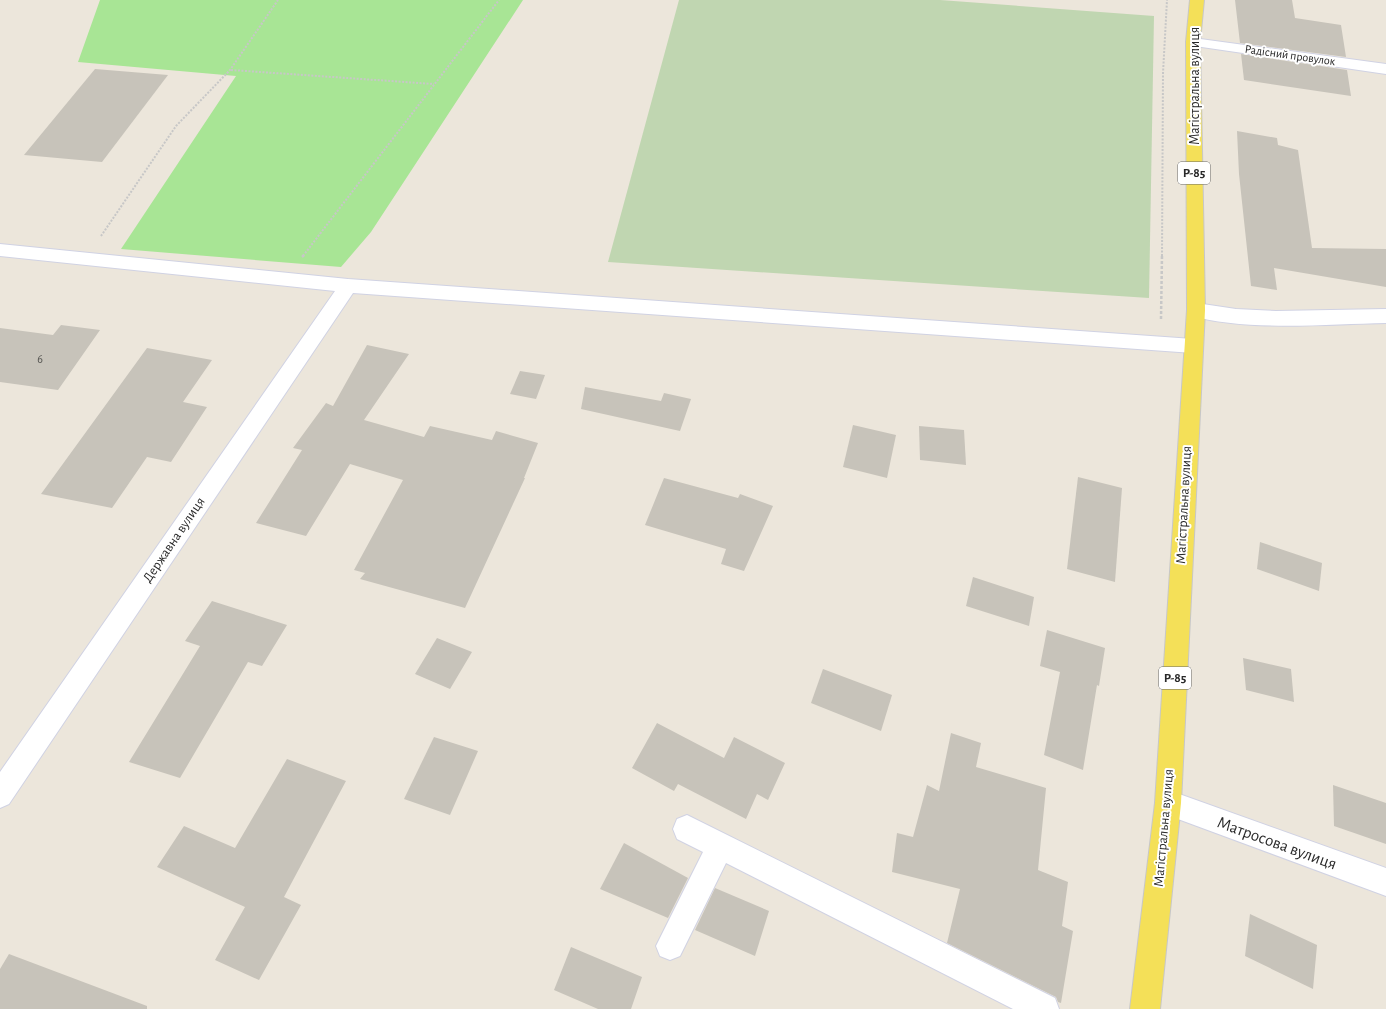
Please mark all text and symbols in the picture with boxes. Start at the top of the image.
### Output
street label: Магістральна вулиця [1188,27,1202,145]
street label: Радісний провулок [1244,43,1337,68]
road number: Р-85 [1178,162,1210,184]
house number: 6 [37,353,43,365]
street label: Магістральна вулиця [1174,446,1194,564]
street label: Державна вулиця [140,495,208,585]
road number: Р-85 [1159,667,1191,689]
street label: Магістральна вулиця [1152,769,1176,887]
street label: Матросова вулиця [1215,813,1339,873]

